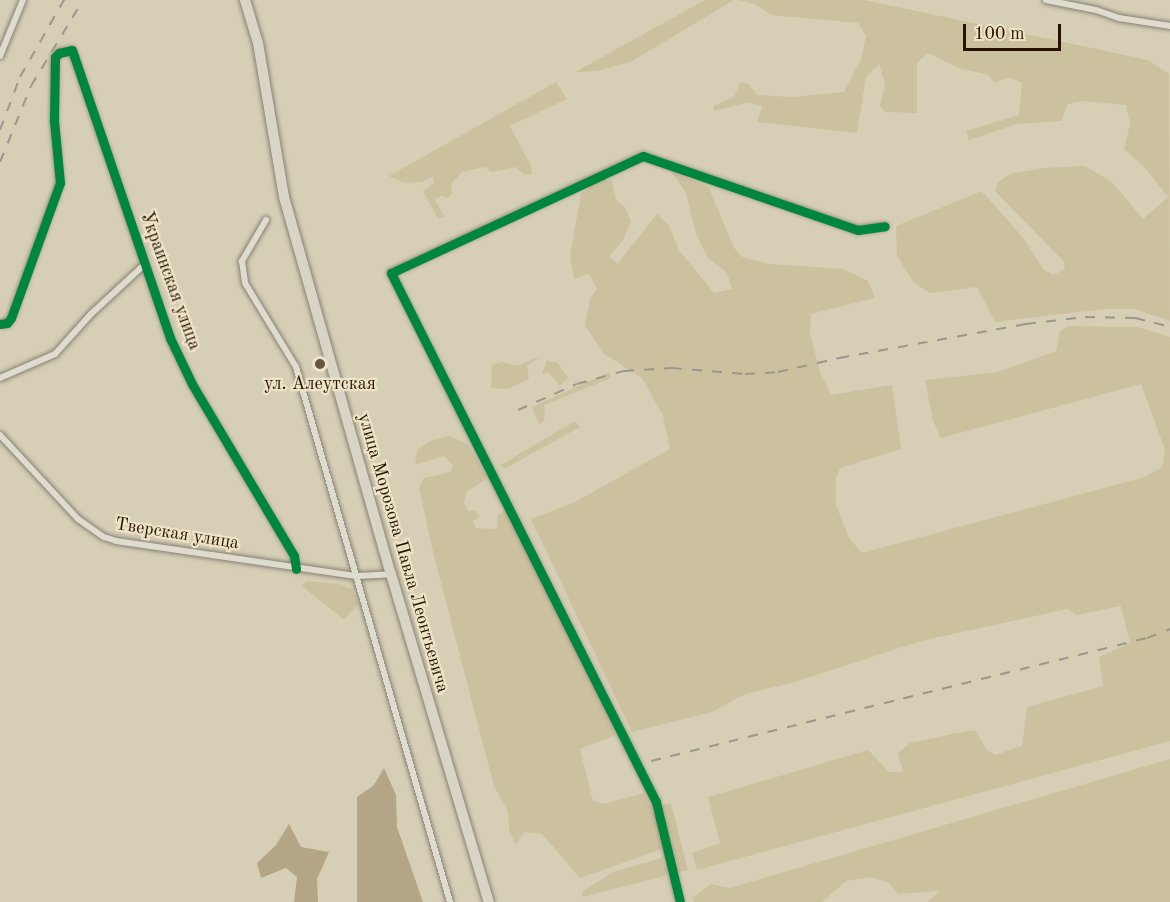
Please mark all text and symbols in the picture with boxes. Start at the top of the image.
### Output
scale bar [966,12,1064,50]
text: 100 m [974,25,1025,43]
street label: Украинская улица [135,209,205,353]
marker: ул. Алеутская [313,357,327,371]
place label: ул. Алеутская [264,373,376,395]
street label: улица Морозова Павла Леонтьевича [353,411,453,695]
street label: Тверская улица [113,514,241,554]

